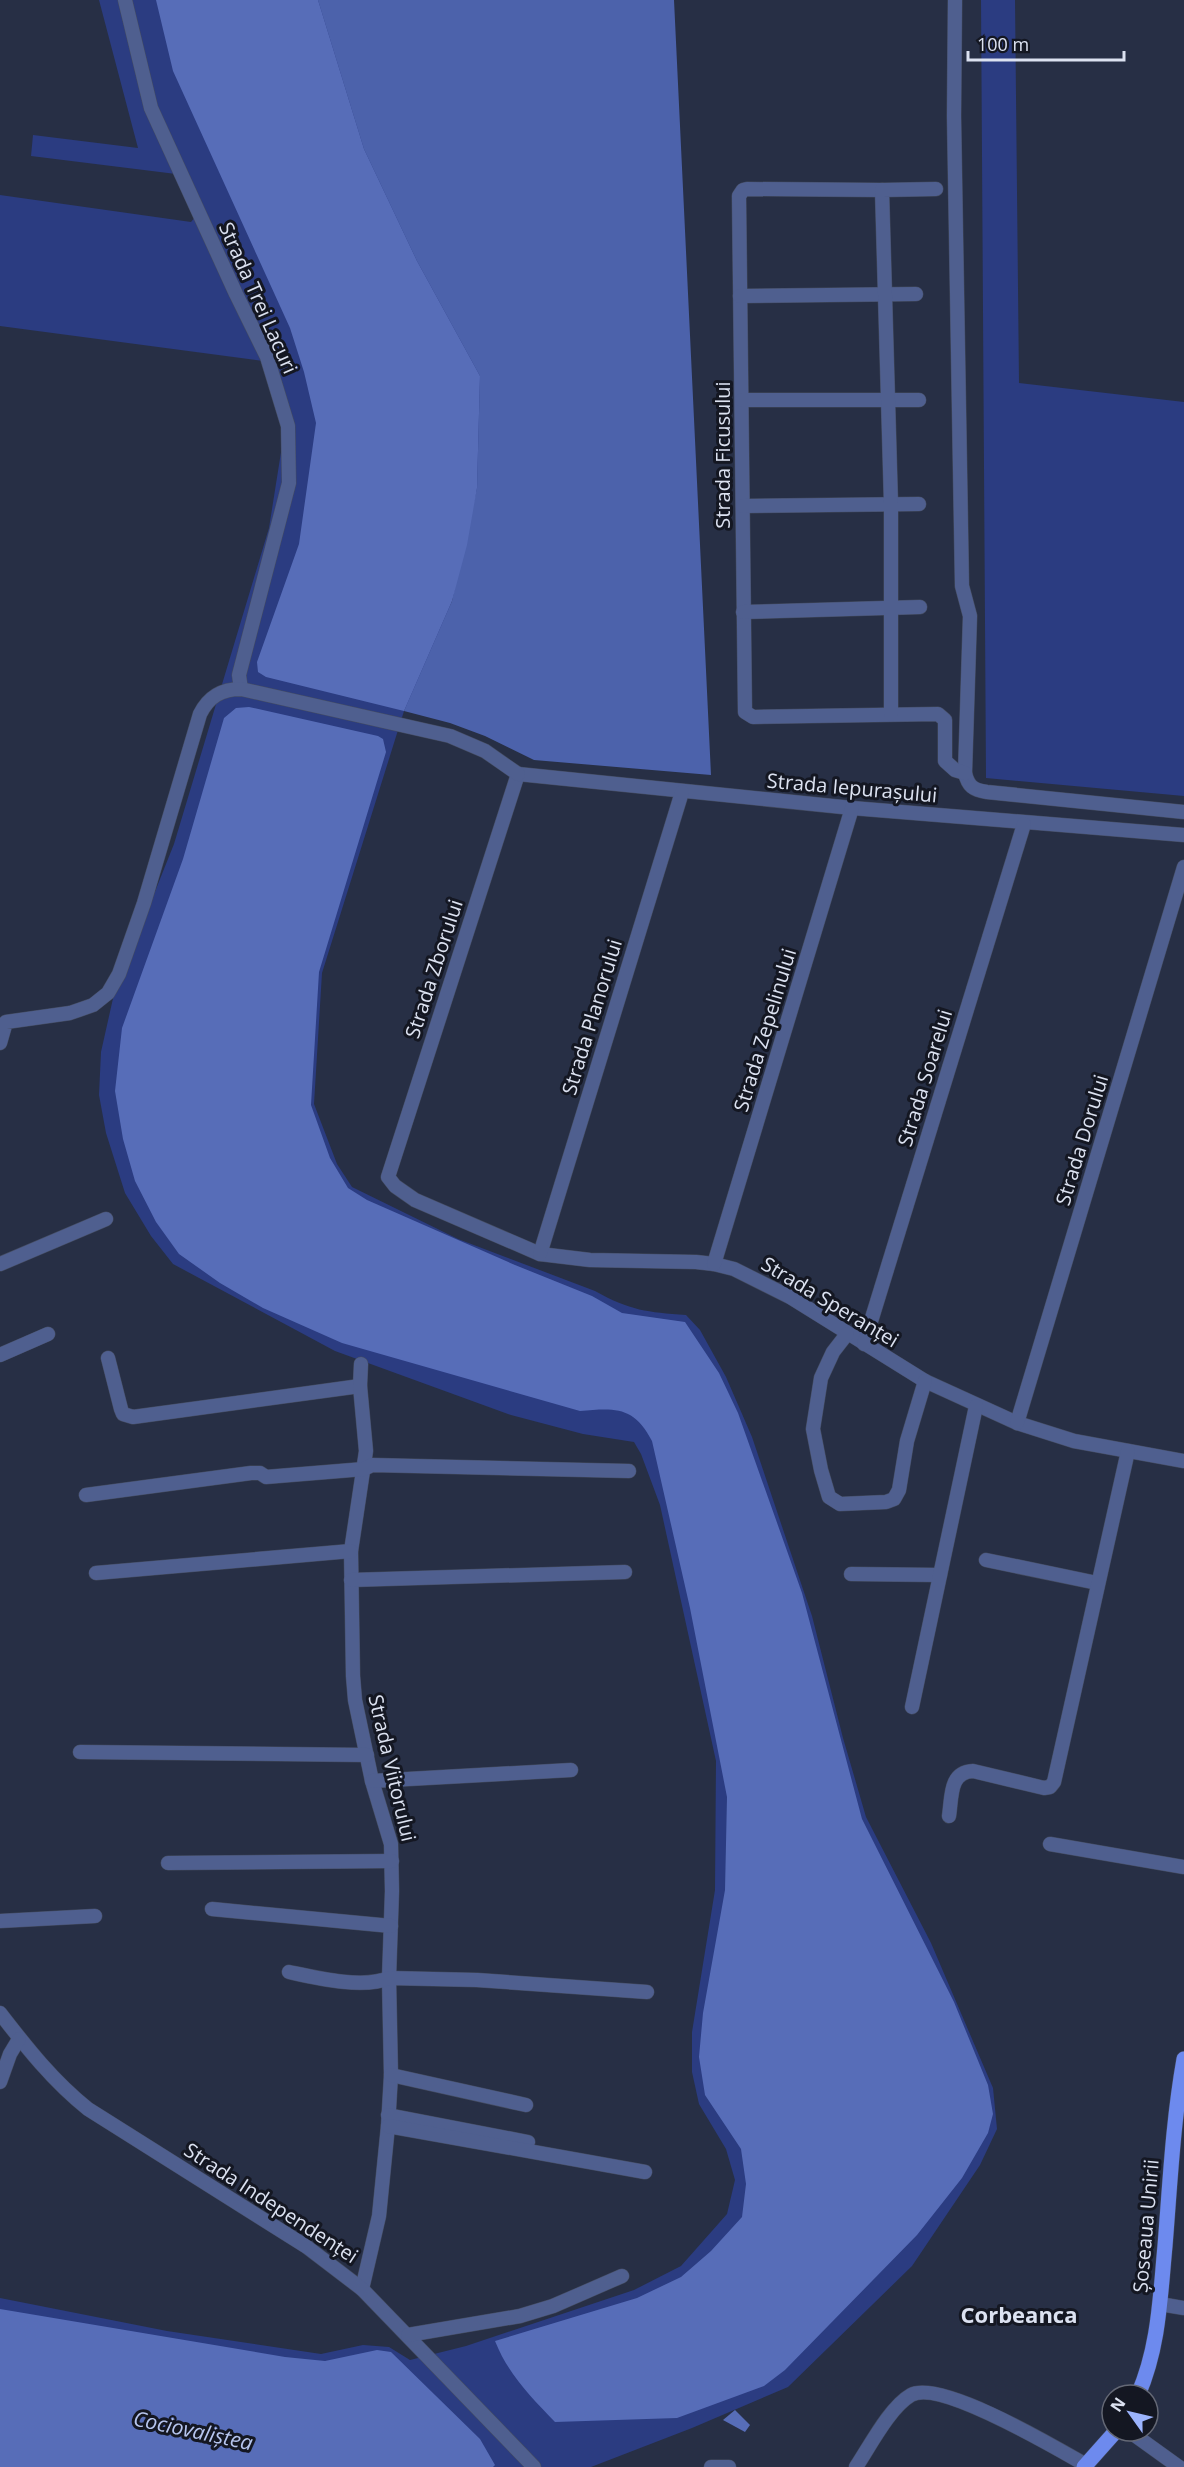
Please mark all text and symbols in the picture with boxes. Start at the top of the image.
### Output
scale bar [968,24,1124,62]
text: 100 m [977,32,1029,56]
street label: Strada Trei Lacuri [213,218,304,378]
street label: Strada Ficusului [709,381,736,529]
street label: Strada Iepurașului [766,767,938,808]
street label: Strada Zborului [398,896,469,1042]
street label: Strada Planorului [555,936,628,1098]
street label: Strada Zepelinului [727,945,802,1115]
street label: Strada Soarelui [891,1006,958,1150]
street label: Strada Dorului [1049,1071,1114,1208]
street label: Strada Speranței [757,1250,904,1353]
street label: Strada Viitorului [362,1692,423,1844]
street label: Strada Independenței [179,2136,363,2269]
street label: Șoseaua Unirii [1126,2158,1165,2294]
district label: Corbeanca [961,2299,1077,2329]
north arrow [1100,2383,1160,2443]
text: N [1105,2393,1130,2416]
water label: Cociovaliștea [131,2404,256,2456]

